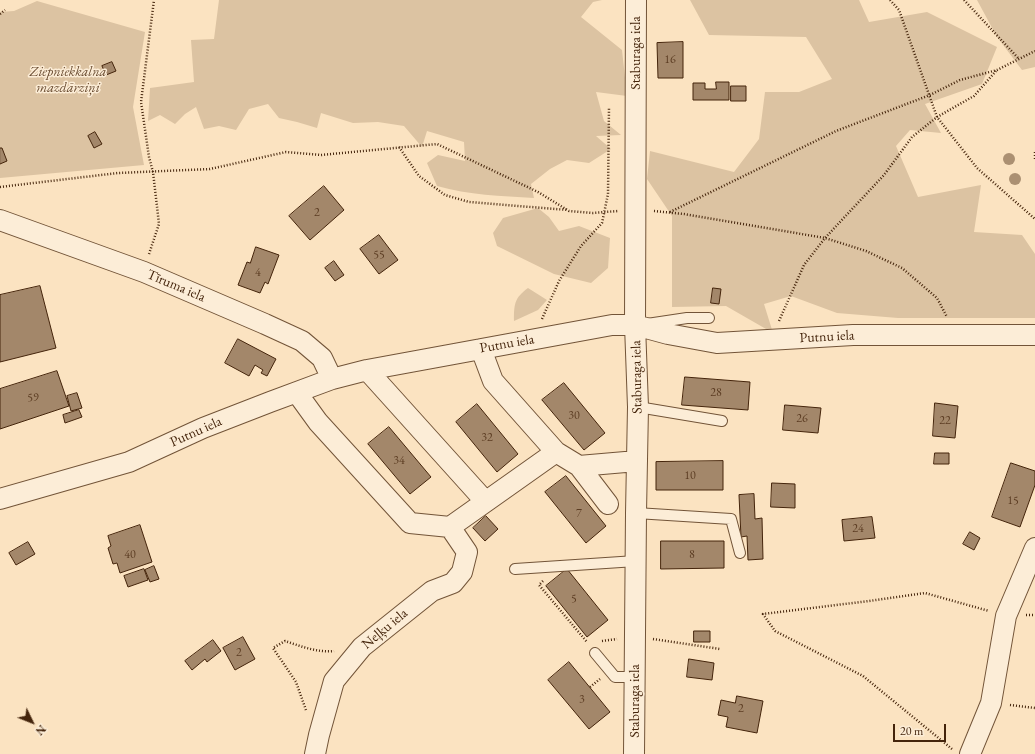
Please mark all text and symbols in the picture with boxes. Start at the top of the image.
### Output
street label: Staburaga iela [628,16,644,90]
house number: 16 [664,53,676,67]
park label: Ziepniekkalna mazdārziņi [30,64,106,96]
house number: 2 [314,206,320,220]
house number: 55 [373,248,385,262]
street label: Tīruma iela [144,266,208,306]
house number: 4 [255,266,261,280]
street label: Putnu iela [799,327,855,347]
street label: Putnu iela [479,331,535,357]
street label: Staburaga iela [628,340,646,414]
house number: 28 [710,386,722,400]
house number: 59 [27,391,39,405]
house number: 30 [568,409,580,423]
house number: 26 [796,412,808,426]
street label: Putnu iela [168,413,224,451]
house number: 22 [939,414,951,428]
house number: 32 [481,431,493,445]
house number: 34 [393,454,405,468]
house number: 10 [684,469,696,483]
house number: 15 [1007,494,1019,508]
house number: 7 [576,507,582,521]
house number: 24 [852,522,864,536]
house number: 40 [124,548,136,562]
house number: 8 [689,548,695,562]
house number: 5 [571,592,577,606]
street label: Neļķu iela [359,605,411,653]
house number: 2 [236,646,242,660]
street label: Staburaga iela [627,664,643,738]
house number: 3 [579,693,585,707]
north arrow [12,702,52,742]
house number: 2 [738,702,744,716]
scale bar [895,716,948,742]
text: N [33,722,49,738]
text: 20 m [900,723,923,739]

